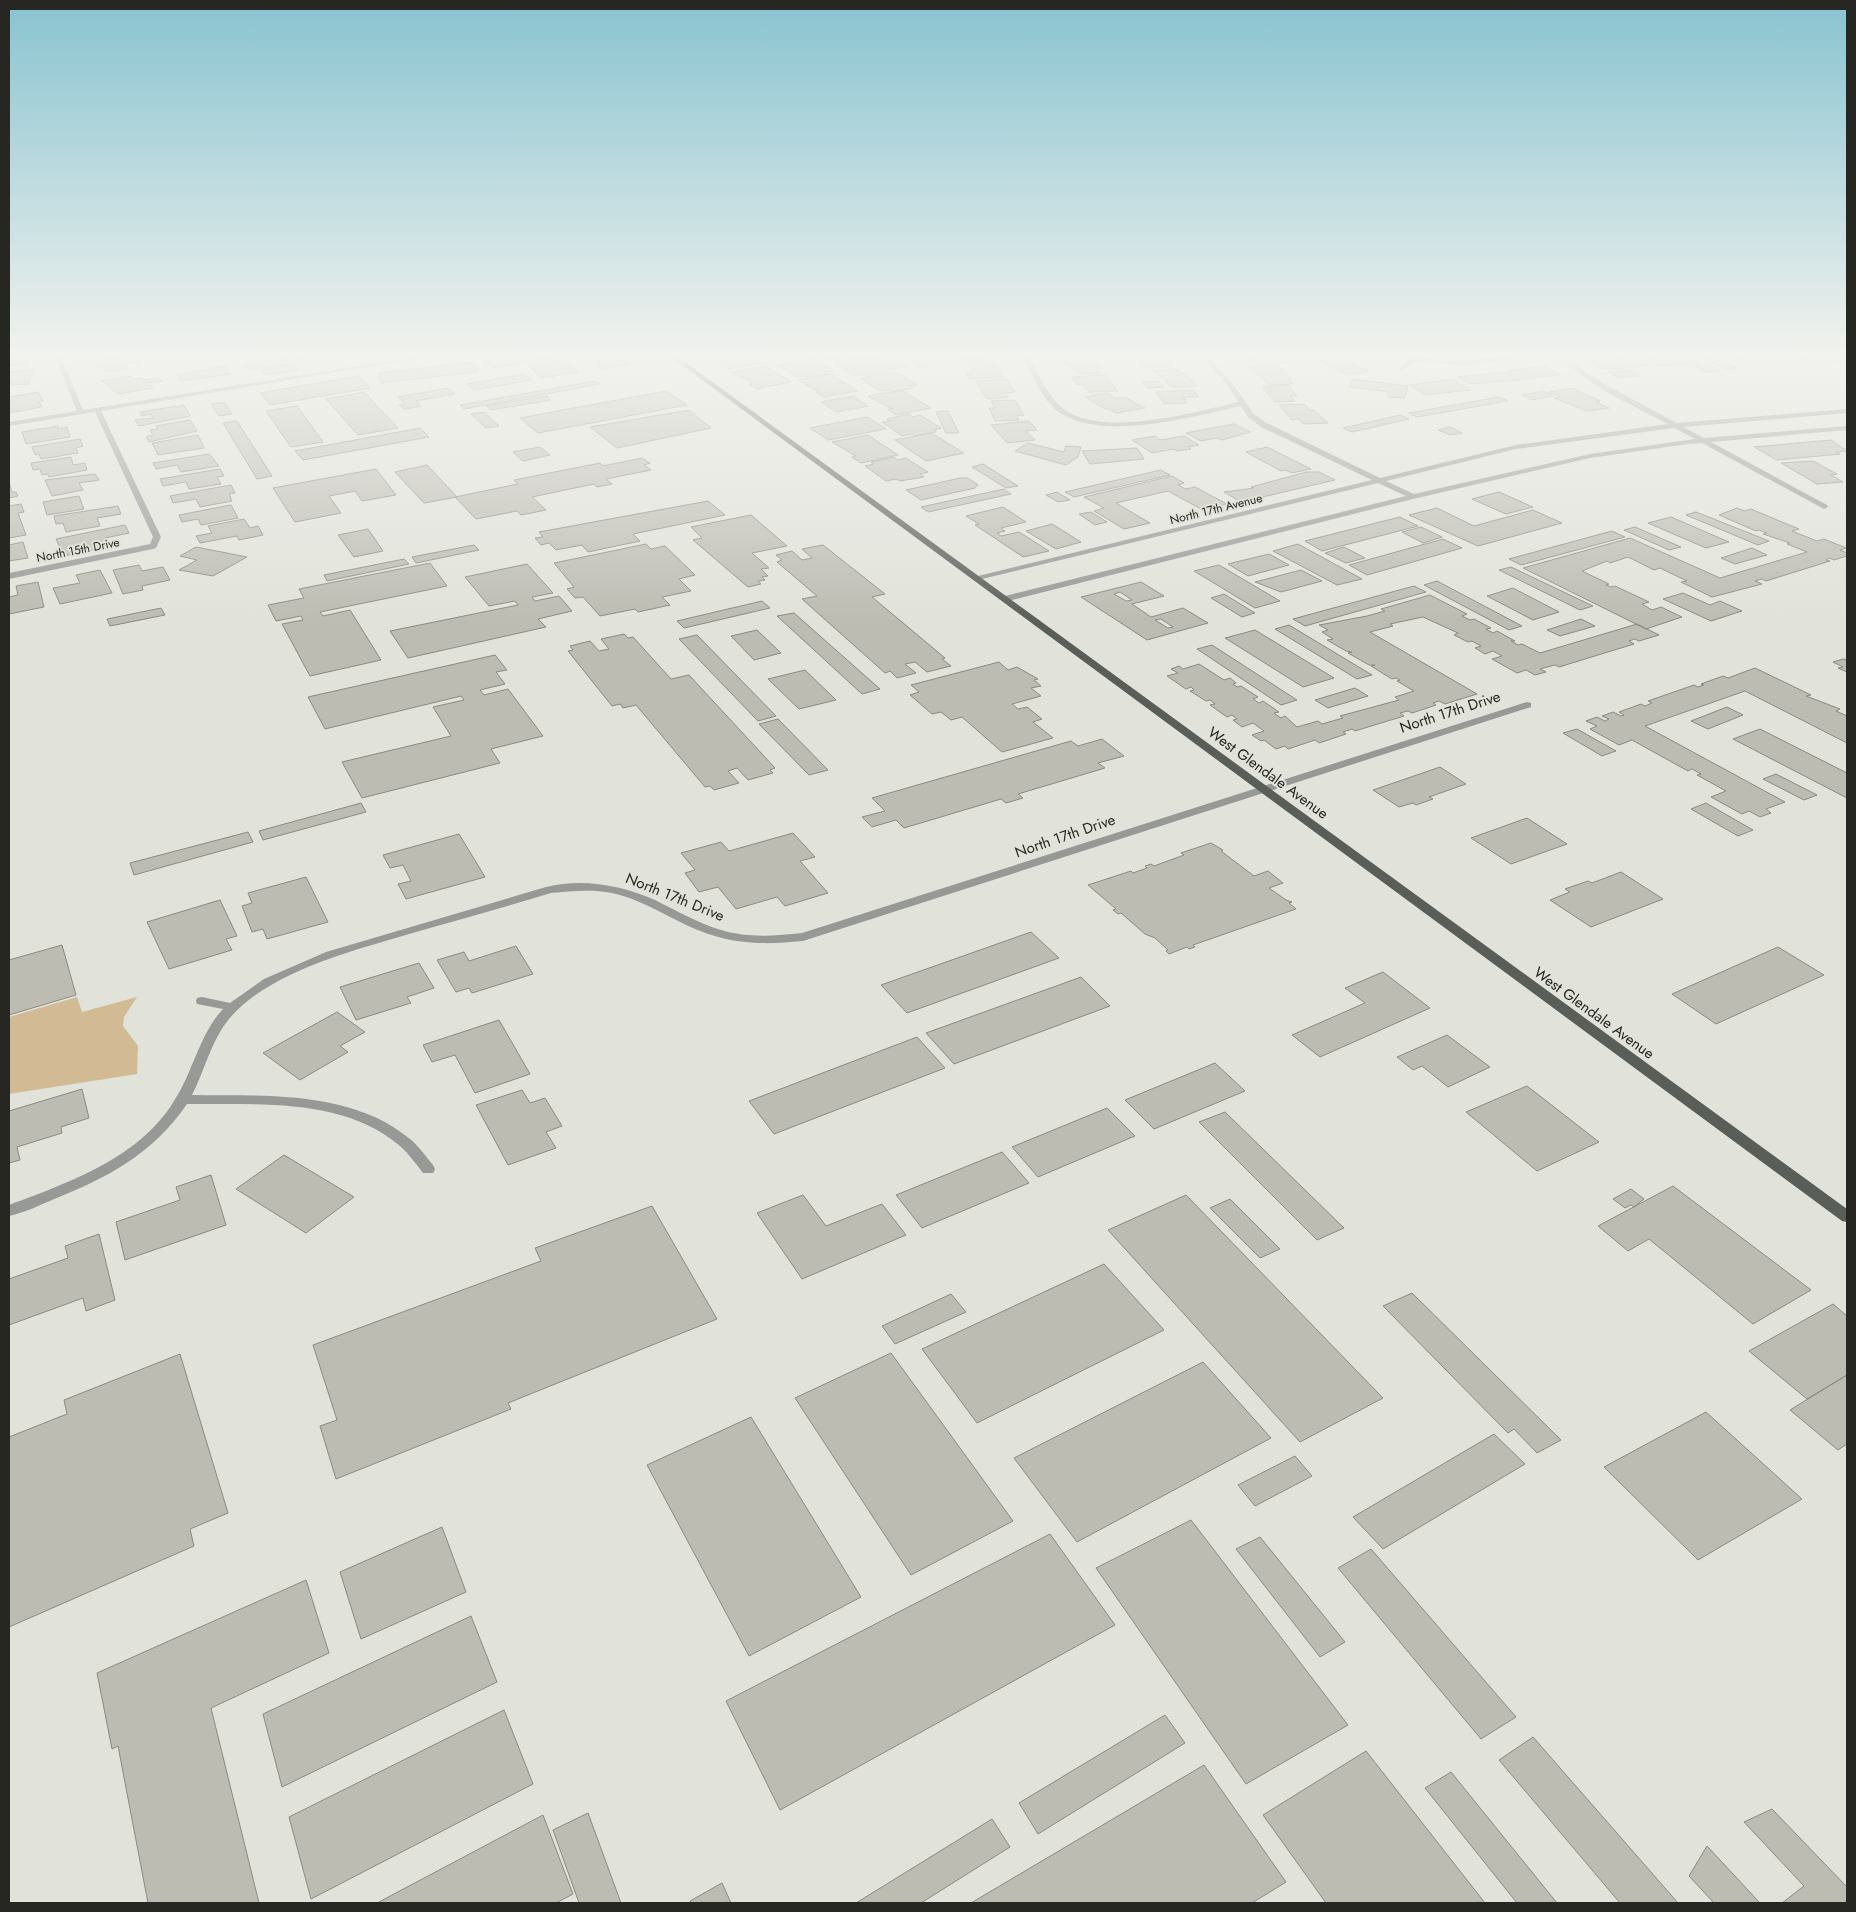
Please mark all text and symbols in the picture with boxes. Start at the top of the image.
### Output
street label: North 17th Avenue [1168,489,1264,529]
street label: North 15th Drive [35,533,121,567]
street label: North 17th Drive [1397,685,1504,739]
street label: West Glendale Avenue [1203,722,1333,824]
street label: North 17th Drive [1012,808,1118,863]
street label: North 17th Drive [622,867,728,927]
street label: West Glendale Avenue [1529,962,1659,1064]

